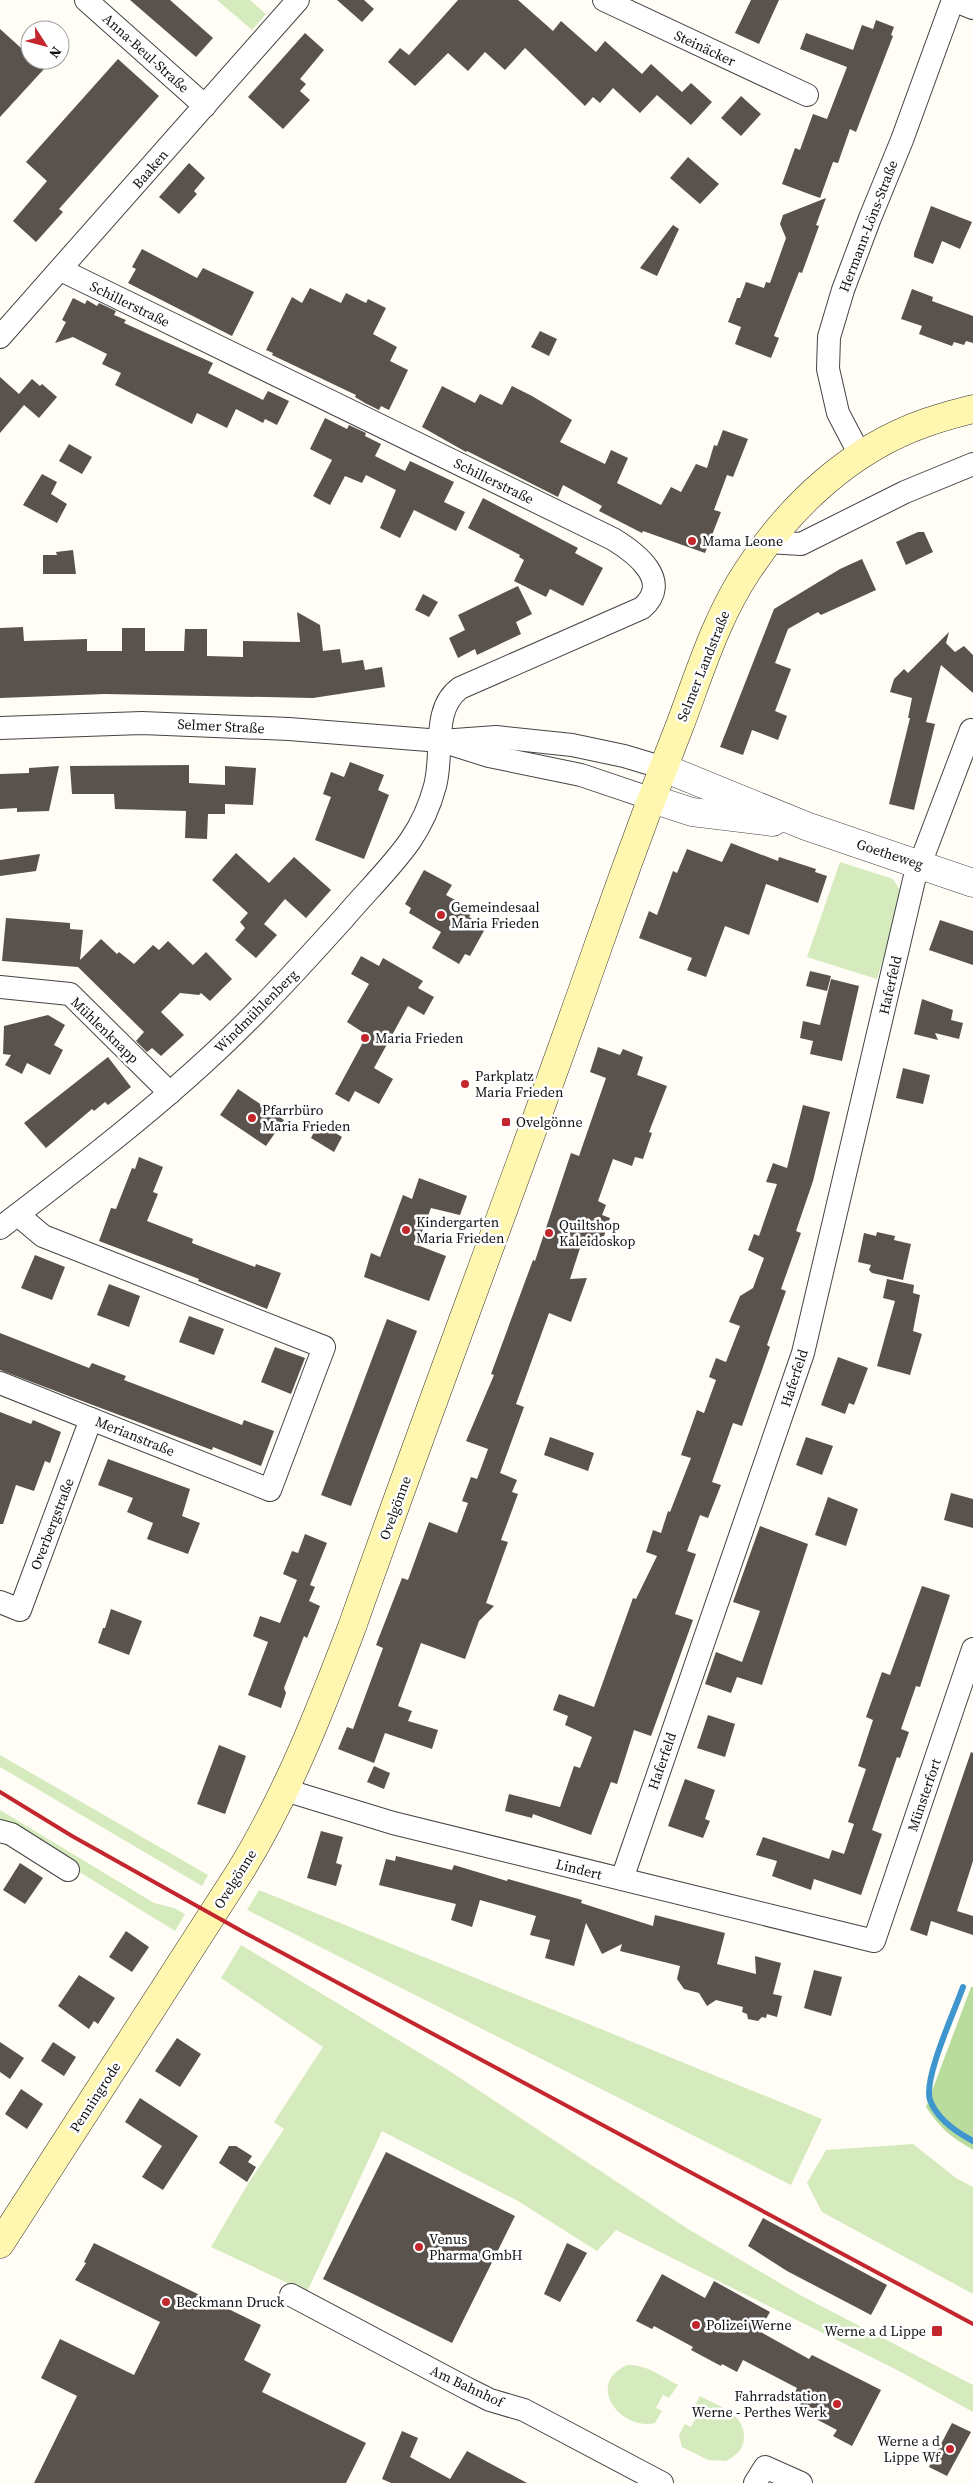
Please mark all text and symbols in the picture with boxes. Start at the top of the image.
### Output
street label: Anna-Beul-Straße [98,9,194,97]
north arrow [20,20,70,70]
street label: Steinäcker [671,25,739,71]
text: N [44,43,67,63]
street label: Baaken [127,145,173,193]
street label: Hermann-Löns-Straße [834,157,902,295]
street label: Schillerstraße [87,276,173,332]
street label: Schillerstraße [451,453,537,509]
place label: Mama Leone [702,531,783,551]
marker: Mama Leone [686,535,698,547]
street label: Selmer Landstraße [672,608,734,724]
street label: Selmer Straße [177,714,265,738]
street label: Goetheweg [854,834,926,874]
place label: Gemeindesaal Maria Frieden [451,897,540,933]
marker: Gemeindesaal Maria Frieden [435,909,447,921]
street label: Haferfeld [874,954,906,1016]
street label: Windmühlenberg [210,965,302,1057]
street label: Mühlenknapp [66,992,144,1068]
place label: Maria Frieden [375,1028,464,1048]
marker: Maria Frieden [359,1032,371,1044]
place label: Parkplatz Maria Frieden [475,1066,564,1102]
marker: Parkplatz Maria Frieden [459,1078,471,1090]
place label: Pfarrbüro Maria Frieden [262,1100,351,1136]
marker: Pfarrbüro Maria Frieden [246,1112,258,1124]
place label: Ovelgönne [516,1112,583,1132]
marker: Ovelgönne [500,1116,512,1128]
place label: Kindergarten Maria Frieden [416,1212,505,1248]
place label: Quiltshop Kaleidoskop [559,1215,635,1251]
marker: Kindergarten Maria Frieden [400,1224,412,1236]
marker: Quiltshop Kaleidoskop [543,1227,555,1239]
street label: Haferfeld [775,1347,813,1409]
street label: Merianstraße [92,1411,178,1461]
street label: Ovelgönne [374,1473,416,1543]
street label: Overbergstraße [25,1475,79,1573]
street label: Haferfeld [643,1730,681,1792]
street label: Münsterfort [902,1755,946,1834]
street label: Ovelgönne [209,1845,261,1913]
street label: Lindert [554,1854,605,1884]
street label: Penningrode [65,2058,125,2136]
place label: Venus Pharma GmbH [429,2229,523,2265]
marker: Venus Pharma GmbH [413,2241,425,2253]
place label: Beckmann Druck [176,2292,285,2312]
marker: Beckmann Druck [160,2296,172,2308]
place label: Polizei Werne [706,2315,792,2335]
marker: Polizei Werne [690,2319,702,2331]
place label: Werne a d Lippe [824,2321,926,2341]
marker: Werne a d Lippe [930,2324,944,2338]
street label: Am Bahnhof [427,2360,508,2412]
place label: Fahrradstation Werne - Perthes Werk [692,2386,828,2422]
marker: Fahrradstation Werne - Perthes Werk [831,2398,843,2410]
place label: Werne a d Lippe Wf [877,2431,941,2467]
marker: Werne a d Lippe Wf [944,2443,956,2455]

